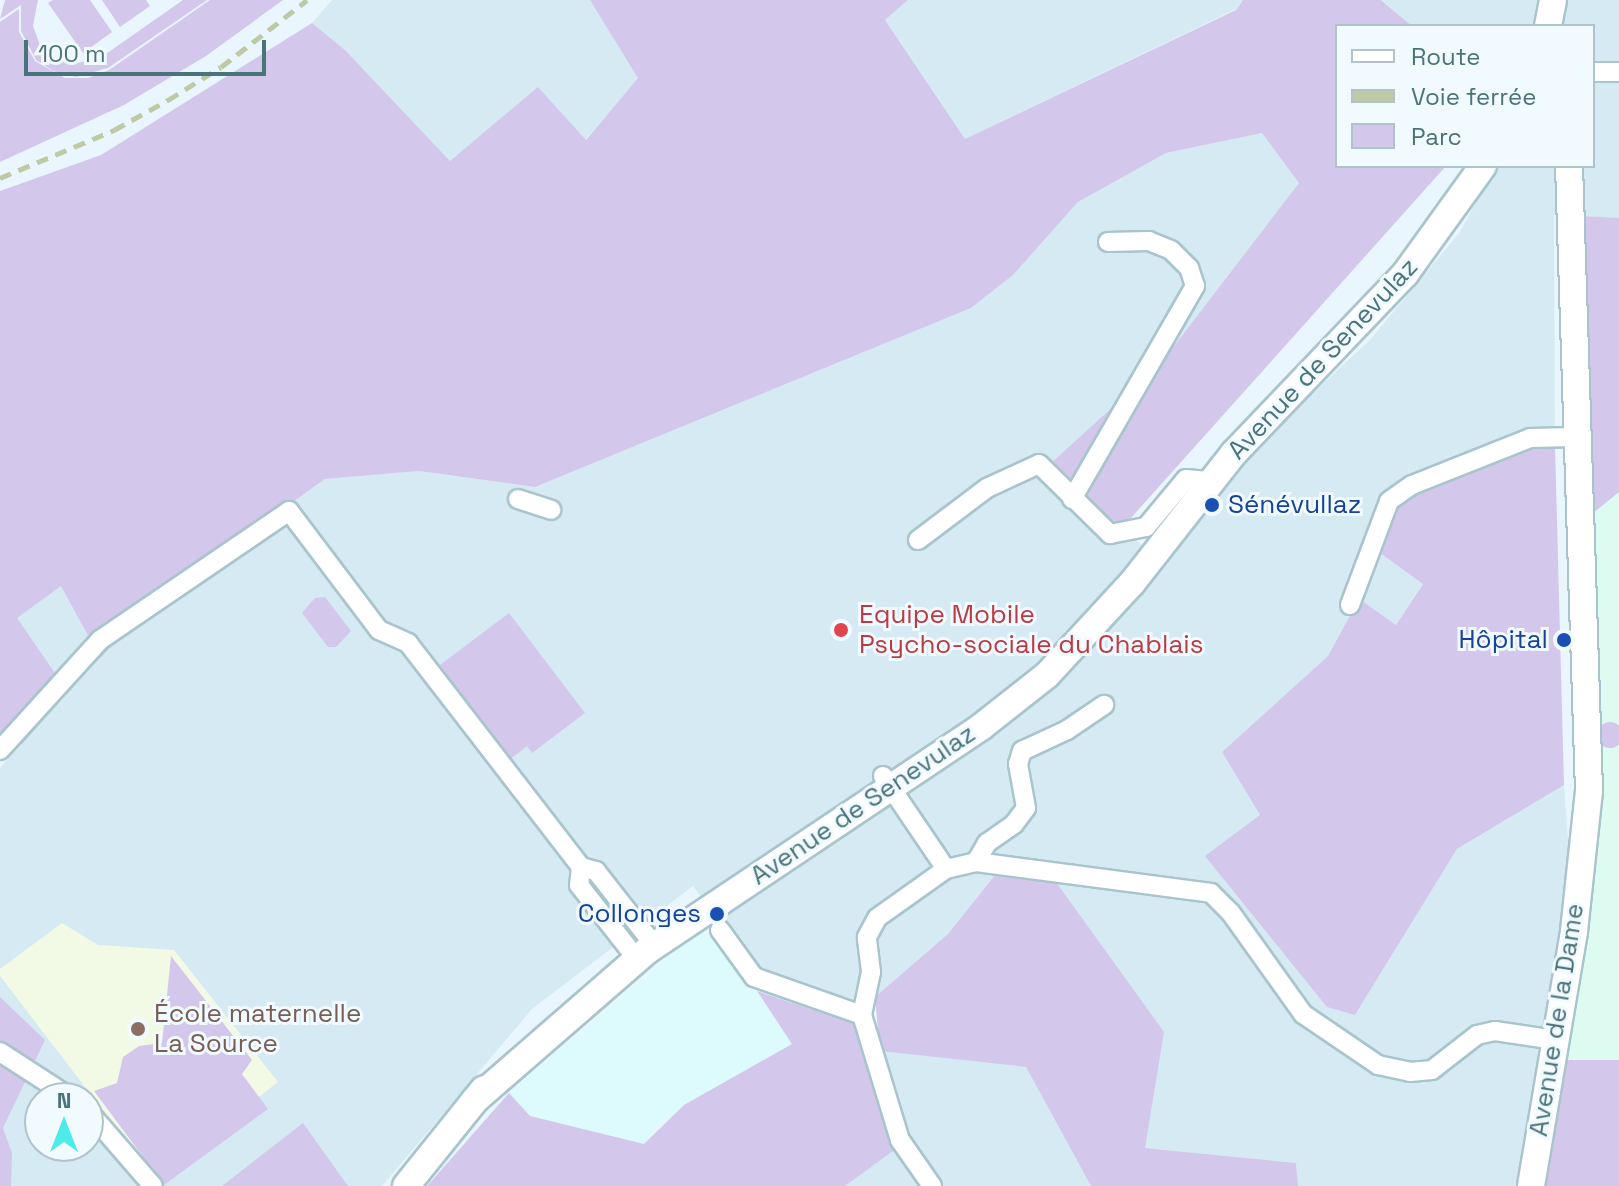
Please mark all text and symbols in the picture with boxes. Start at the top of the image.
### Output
scale bar [28,24,270,74]
legend [1335,24,1595,168]
text: 100 m [38,38,106,69]
text: Route [1411,41,1480,72]
text: Voie ferrée [1411,81,1536,112]
text: Parc [1411,121,1462,152]
street label: Avenue de Senevulaz [1221,252,1425,466]
place label: Sénévullaz [1228,489,1361,521]
marker: Sénévullaz [1203,496,1221,514]
place label: Equipe Mobile Psycho-sociale du Chablais [859,599,1203,660]
marker: Equipe Mobile Psycho-sociale du Chablais [830,619,852,641]
place label: Hôpital [1459,624,1548,656]
marker: Hôpital [1555,631,1573,649]
street label: Avenue de Senevulaz [745,718,981,892]
place label: Collonges [578,898,701,930]
street label: Avenue de la Dame [1523,901,1591,1139]
marker: Collonges [708,905,726,923]
place label: École maternelle La Source [154,998,361,1060]
marker: École maternelle La Source [129,1020,147,1038]
north arrow [24,1082,104,1162]
text: N [57,1086,71,1114]

